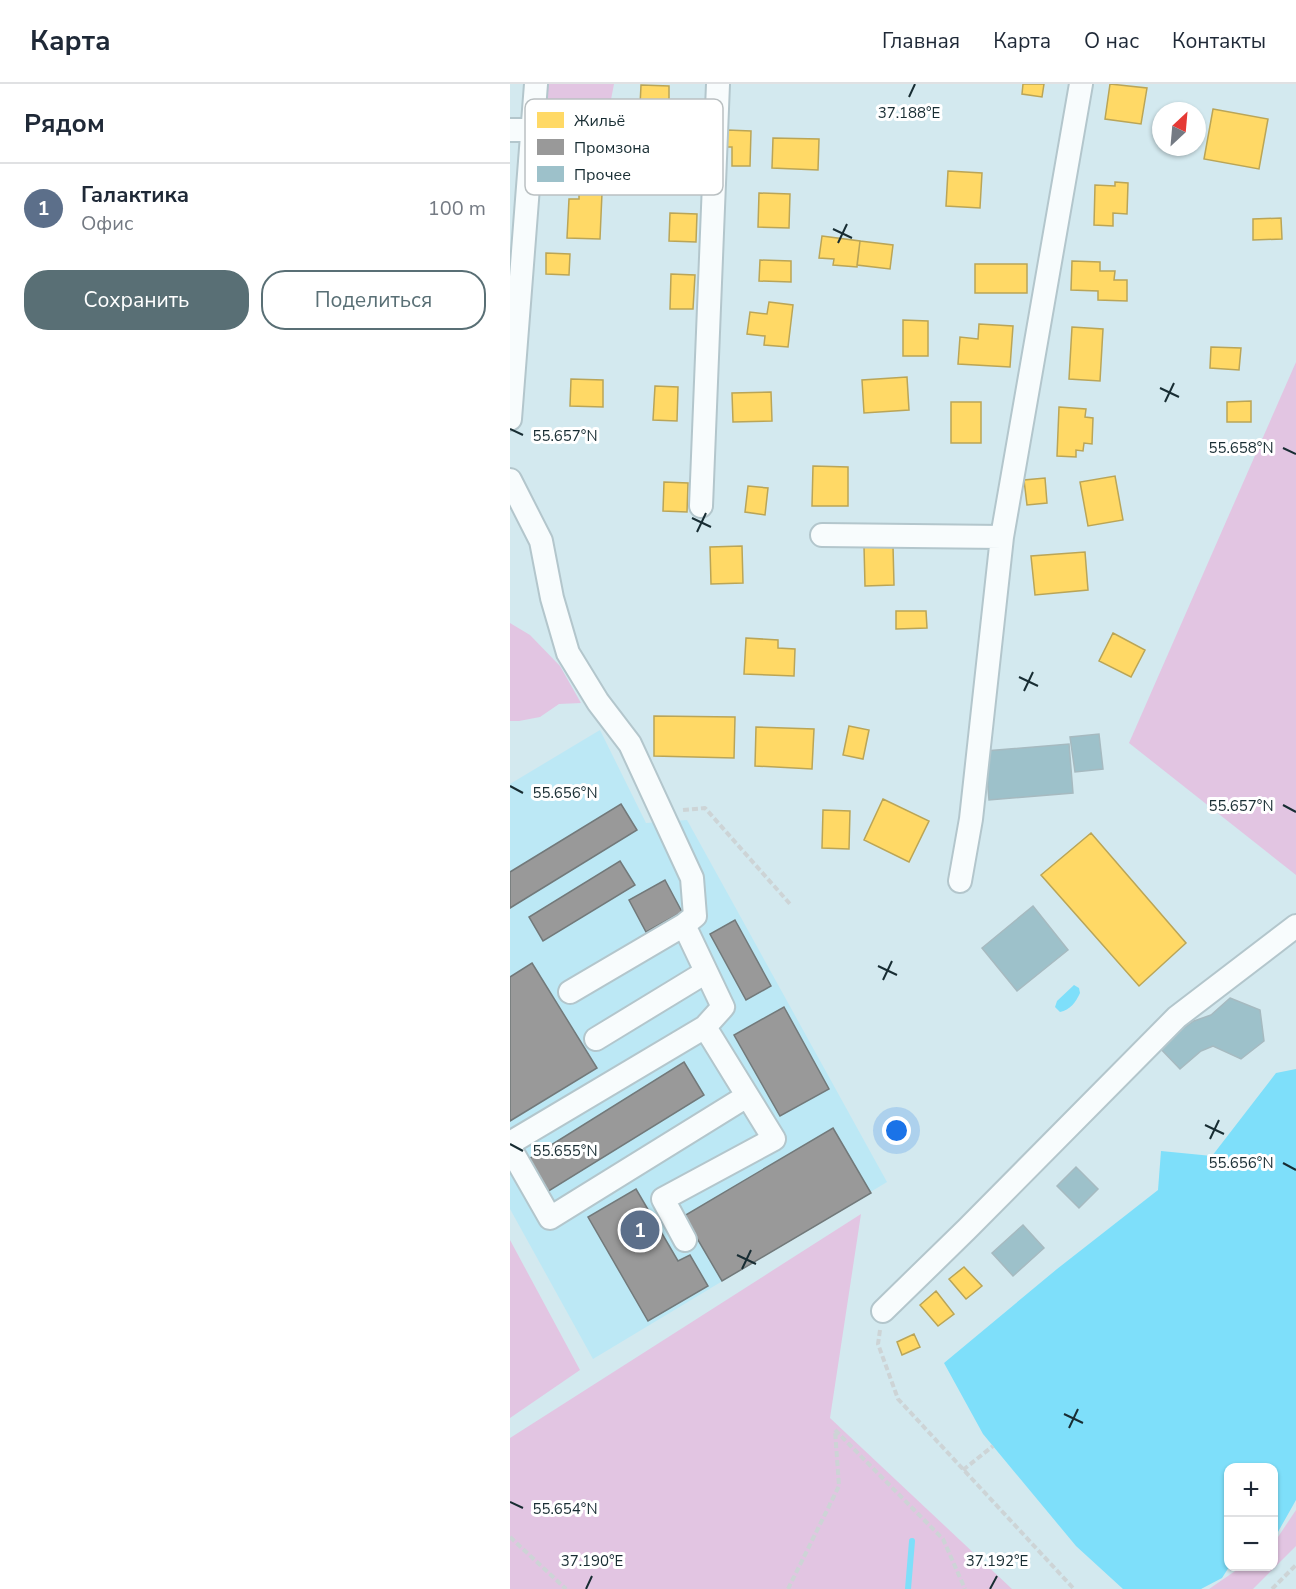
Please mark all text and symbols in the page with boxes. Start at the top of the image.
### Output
text: Карта [30,22,111,60]
text: Главная [882,27,960,55]
text: Карта [993,27,1051,55]
text: О нас [1084,27,1139,55]
text: Контакты [1172,27,1266,55]
legend [525,99,723,195]
north arrow [1152,102,1206,156]
text: 37.188°E [878,103,940,123]
text: Рядом [24,106,105,141]
text: Жильё [574,110,625,132]
text: Промзона [574,137,650,159]
text: Прочее [574,164,631,186]
text: Галактика [81,180,189,210]
text: 1 [38,195,50,222]
text: 100 m [428,195,486,222]
text: Офис [81,210,133,237]
button: Сохранить [24,270,249,330]
button: Поделиться [261,270,486,330]
text: 55.657°N [532,426,598,446]
text: 55.658°N [1208,438,1274,458]
text: 55.656°N [532,783,598,803]
text: 55.657°N [1208,796,1274,816]
your location [882,1116,911,1145]
text: 55.655°N [532,1141,598,1161]
text: 55.656°N [1208,1153,1274,1173]
pin: 1 [620,1208,660,1252]
map controls [1224,1463,1278,1571]
button: + [1224,1463,1278,1517]
text: 55.654°N [532,1499,598,1519]
button: − [1224,1517,1278,1571]
text: 37.190°E [561,1551,623,1571]
text: 37.192°E [966,1551,1028,1571]

